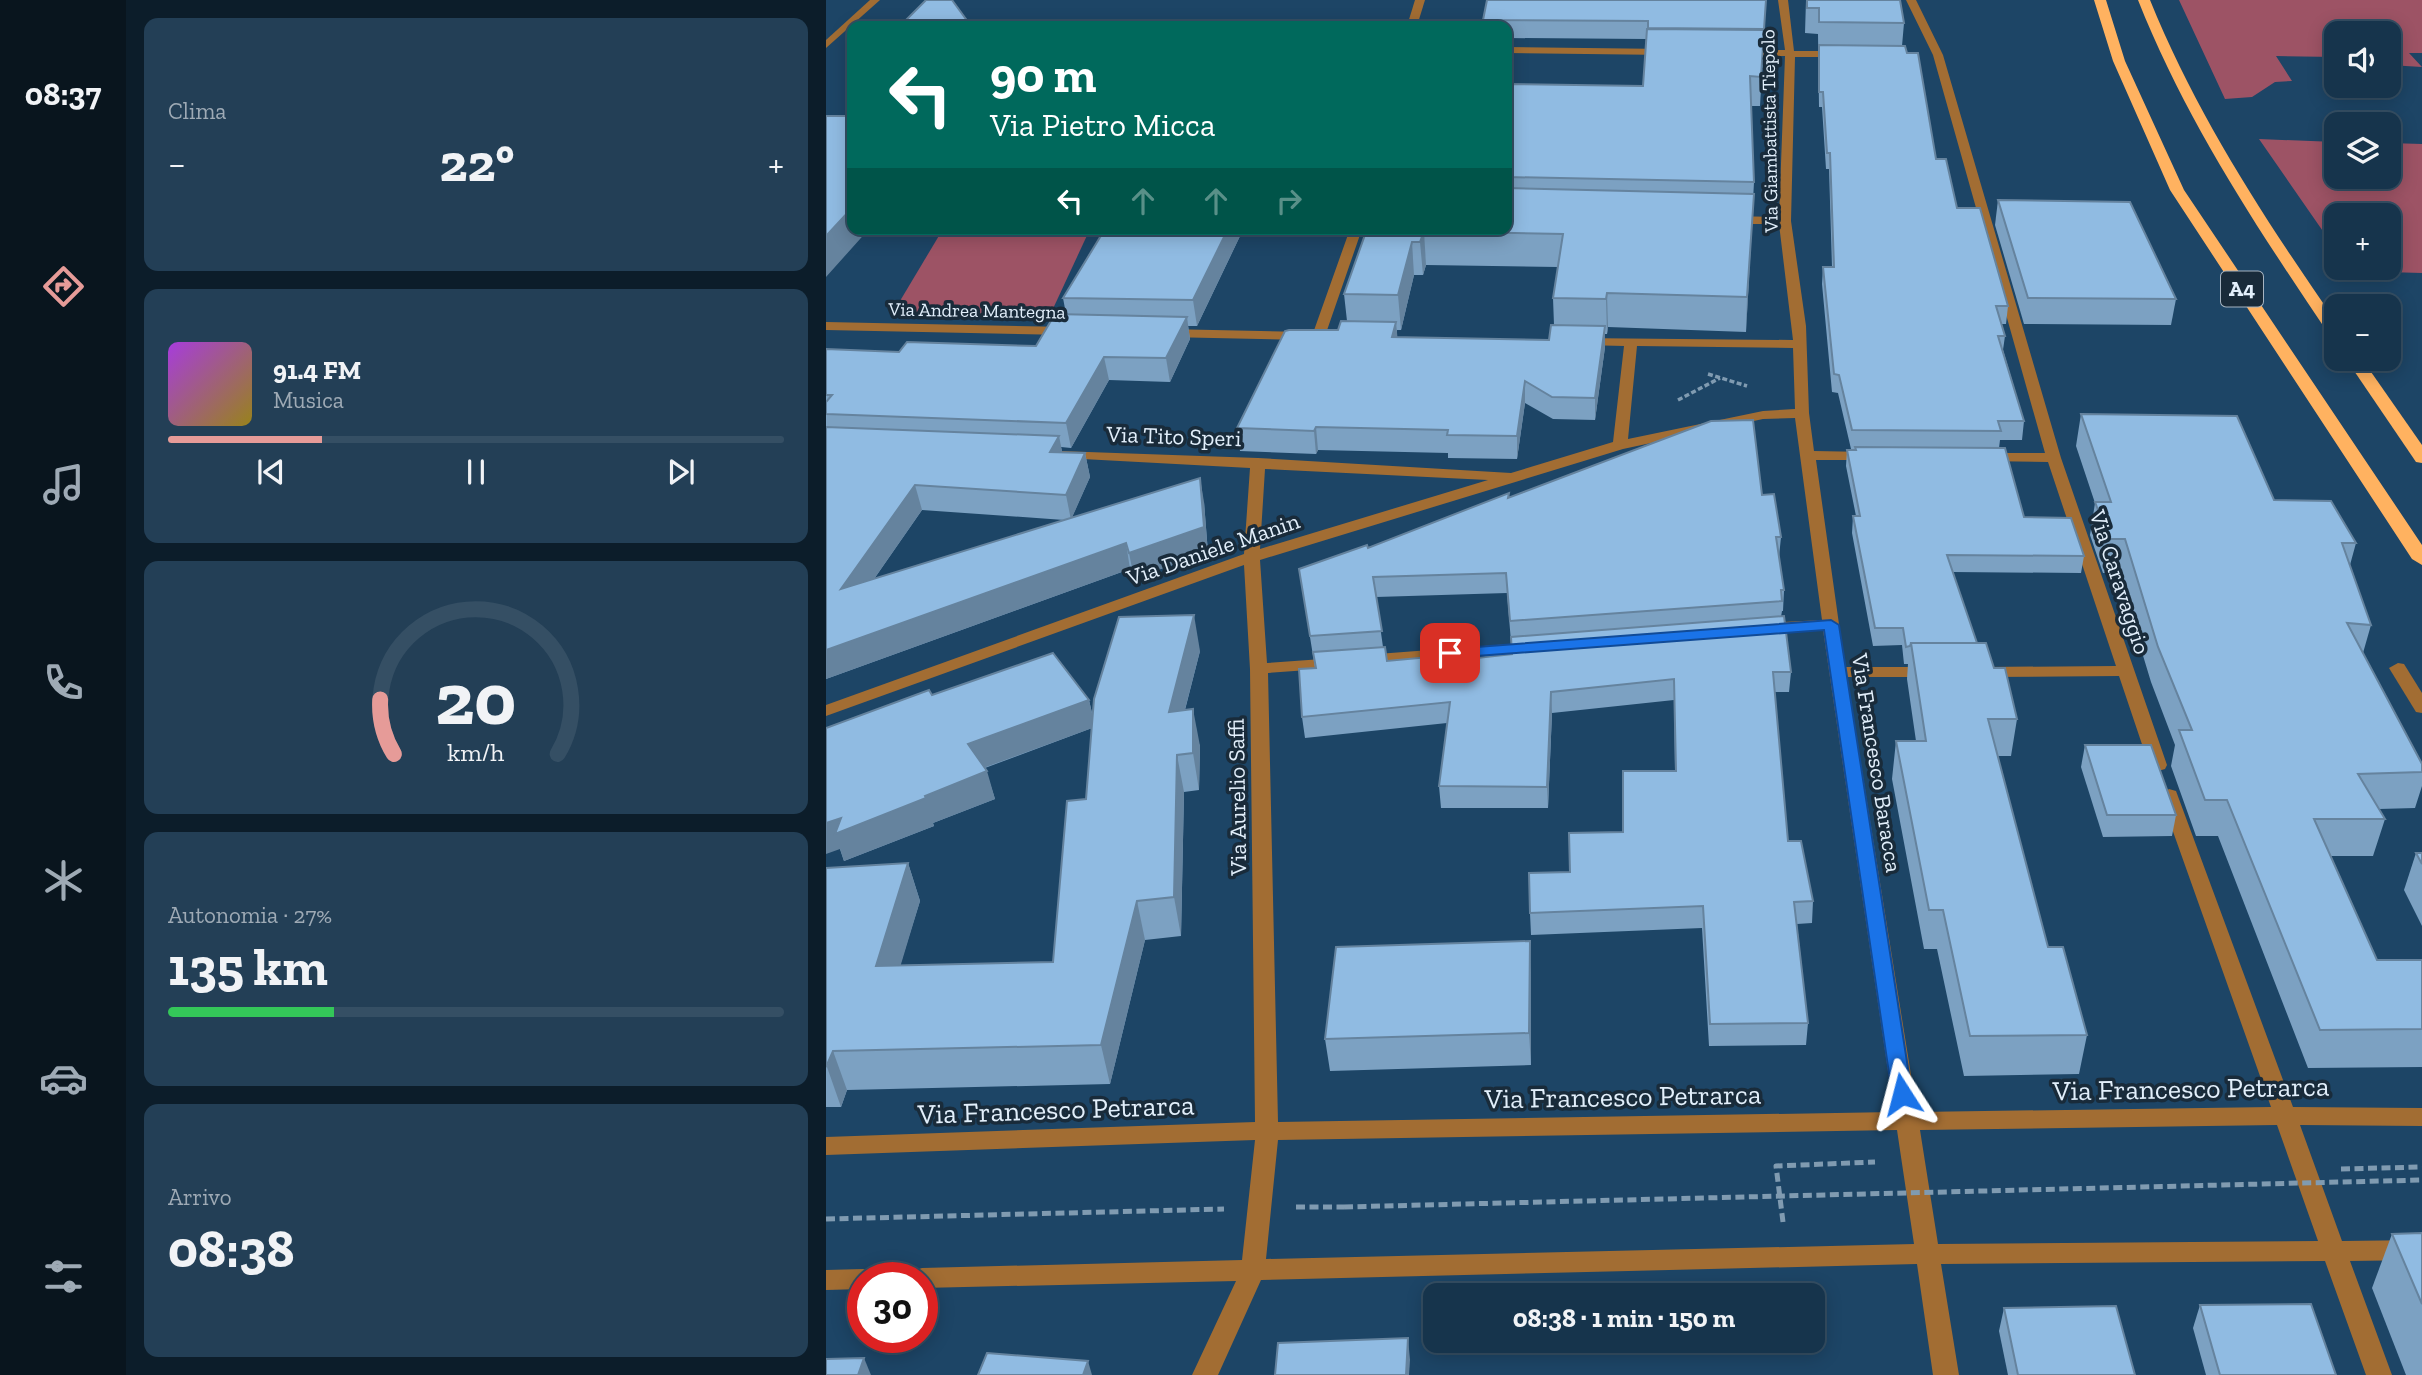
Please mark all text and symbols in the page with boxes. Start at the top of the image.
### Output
map controls [2324,21,2401,371]
button: sound [2324,21,2401,98]
street label: Via Giambattista Tiepolo [1756,29,1783,234]
text: 90 m [990,46,1097,105]
icon: left [875,49,966,140]
text: 08:37 [25,75,101,113]
text: Clima [168,97,226,125]
text: Via Pietro Micca [990,106,1215,144]
button: layers [2324,112,2401,189]
text: 22° [440,132,514,194]
text: − [168,141,186,187]
text: + [768,141,784,187]
icon: left [1051,182,1089,220]
icon: ahead [1124,182,1162,220]
icon: ahead [1197,182,1235,220]
icon: right [1270,182,1308,220]
button: + [2324,203,2401,280]
icon: directions [39,262,88,311]
road number: A4 [2221,272,2263,306]
button: − [2324,294,2401,371]
street label: Via Andrea Mantegna [887,297,1066,324]
text: 91.4 FM [273,354,361,386]
text: Musica [273,386,344,414]
street label: Via Tito Speri [1105,420,1242,452]
icon: previous [252,453,290,491]
icon: pause [457,453,495,491]
icon: next [662,453,700,491]
icon: music [39,460,88,509]
street label: Via Daniele Manin [1122,506,1303,592]
street label: Via Caravaggio [2083,506,2156,658]
pin [1420,623,1480,683]
icon: arrive [1431,634,1469,672]
street label: Via Francesco Baracca [1846,651,1908,874]
text: 20 [435,655,517,743]
icon: phone [39,658,88,707]
street label: Via Aurelio Saffi [1222,718,1252,877]
text: km/h [447,736,505,766]
icon: climate [39,856,88,905]
text: Autonomia · 27% [168,901,332,929]
text: 135 km [168,936,328,998]
icon: car [39,1054,88,1103]
position arrow [1865,1057,1939,1131]
street label: Via Francesco Petrarca [2051,1070,2330,1107]
street label: Via Francesco Petrarca [1483,1078,1762,1115]
street label: Via Francesco Petrarca [916,1088,1195,1131]
text: Arrivo [168,1183,231,1211]
text: 08:38 [168,1218,295,1280]
icon: filters [39,1252,88,1301]
speed limit sign: 30 [847,1262,938,1353]
text: 08:38 · 1 min · 150 m [1513,1302,1735,1334]

